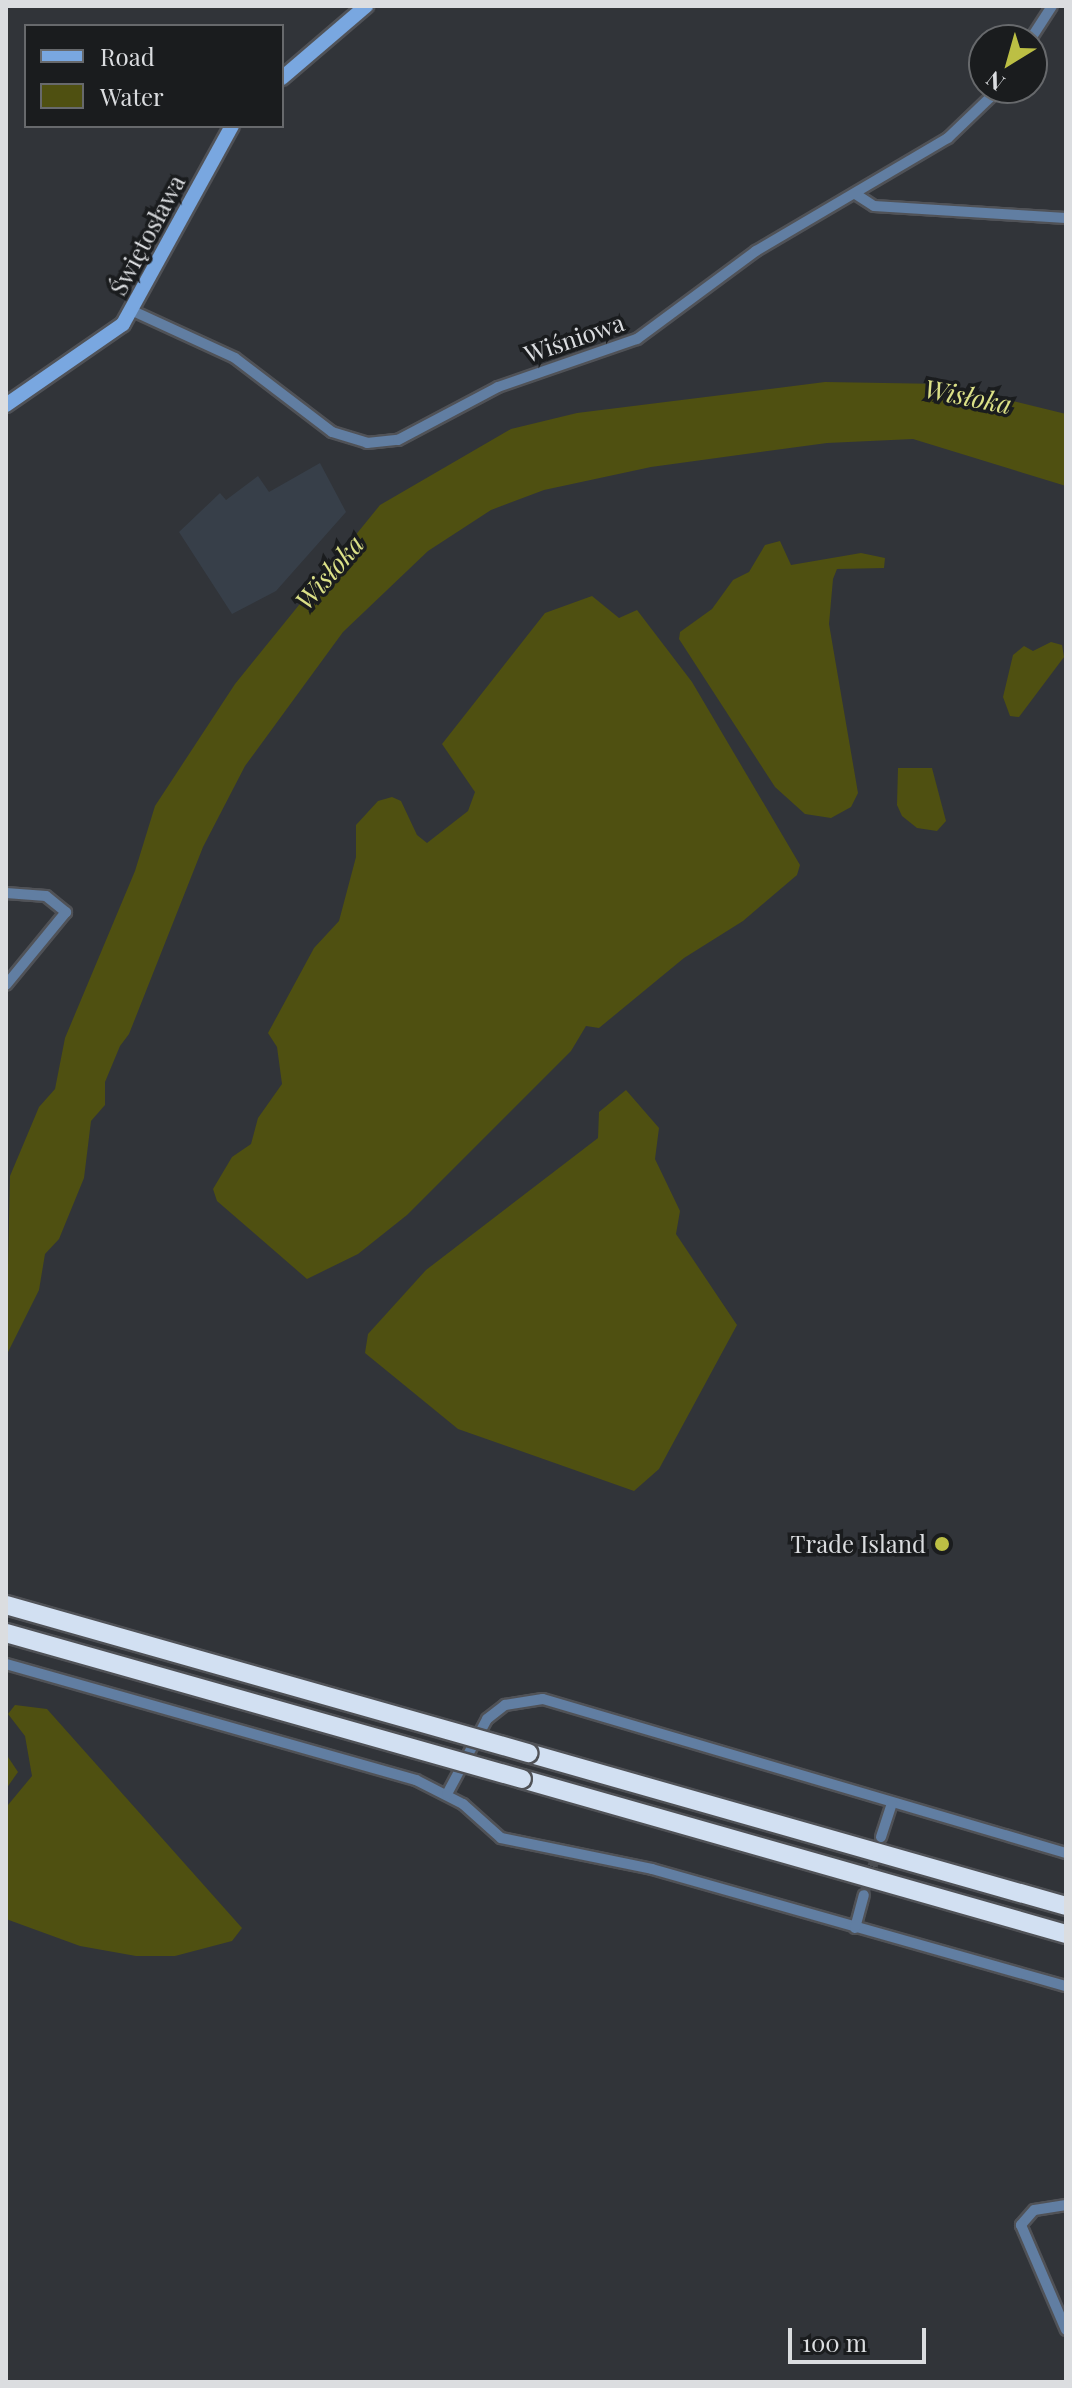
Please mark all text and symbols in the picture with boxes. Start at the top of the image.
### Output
legend [24,24,284,128]
north arrow [968,24,1048,104]
text: Road [100,40,155,72]
text: N [979,65,1010,98]
text: Water [100,80,164,112]
street label: Świętosława [103,170,191,300]
street label: Wiśniowa [520,308,628,368]
water label: Wisłoka [921,372,1015,420]
water label: Wisłoka [288,528,370,616]
place label: Trade Island [791,1530,926,1558]
marker: Trade Island [933,1535,951,1553]
scale bar [792,2312,930,2362]
text: 100 m [802,2326,867,2358]

